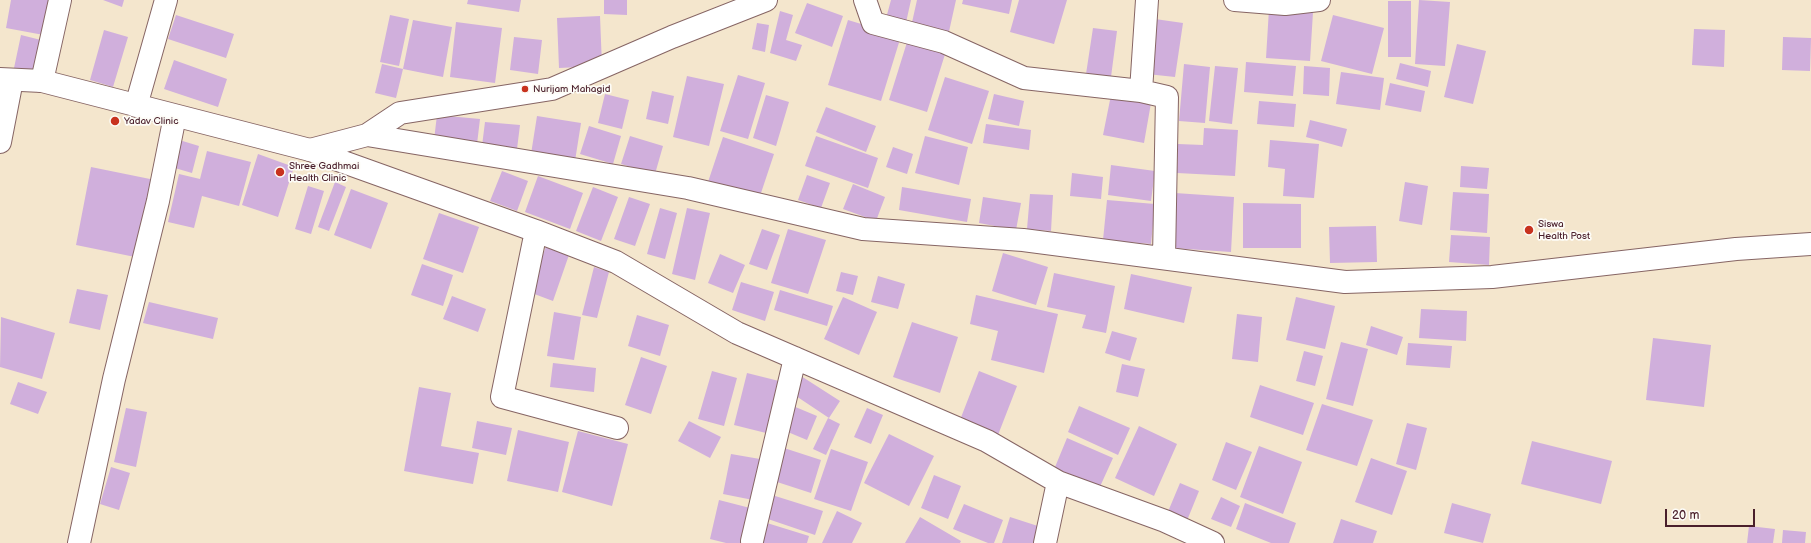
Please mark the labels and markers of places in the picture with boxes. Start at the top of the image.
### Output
place label: Nurijam Mahagid [533,83,610,95]
marker: Nurijam Mahagid [520,84,530,94]
marker: Yadav Clinic [109,115,121,127]
place label: Yadav Clinic [124,115,179,127]
place label: Shree Gadhmai Health Clinic [289,160,359,184]
marker: Shree Gadhmai Health Clinic [274,166,286,178]
place label: Siswa Health Post [1538,218,1590,242]
marker: Siswa Health Post [1523,224,1535,236]

